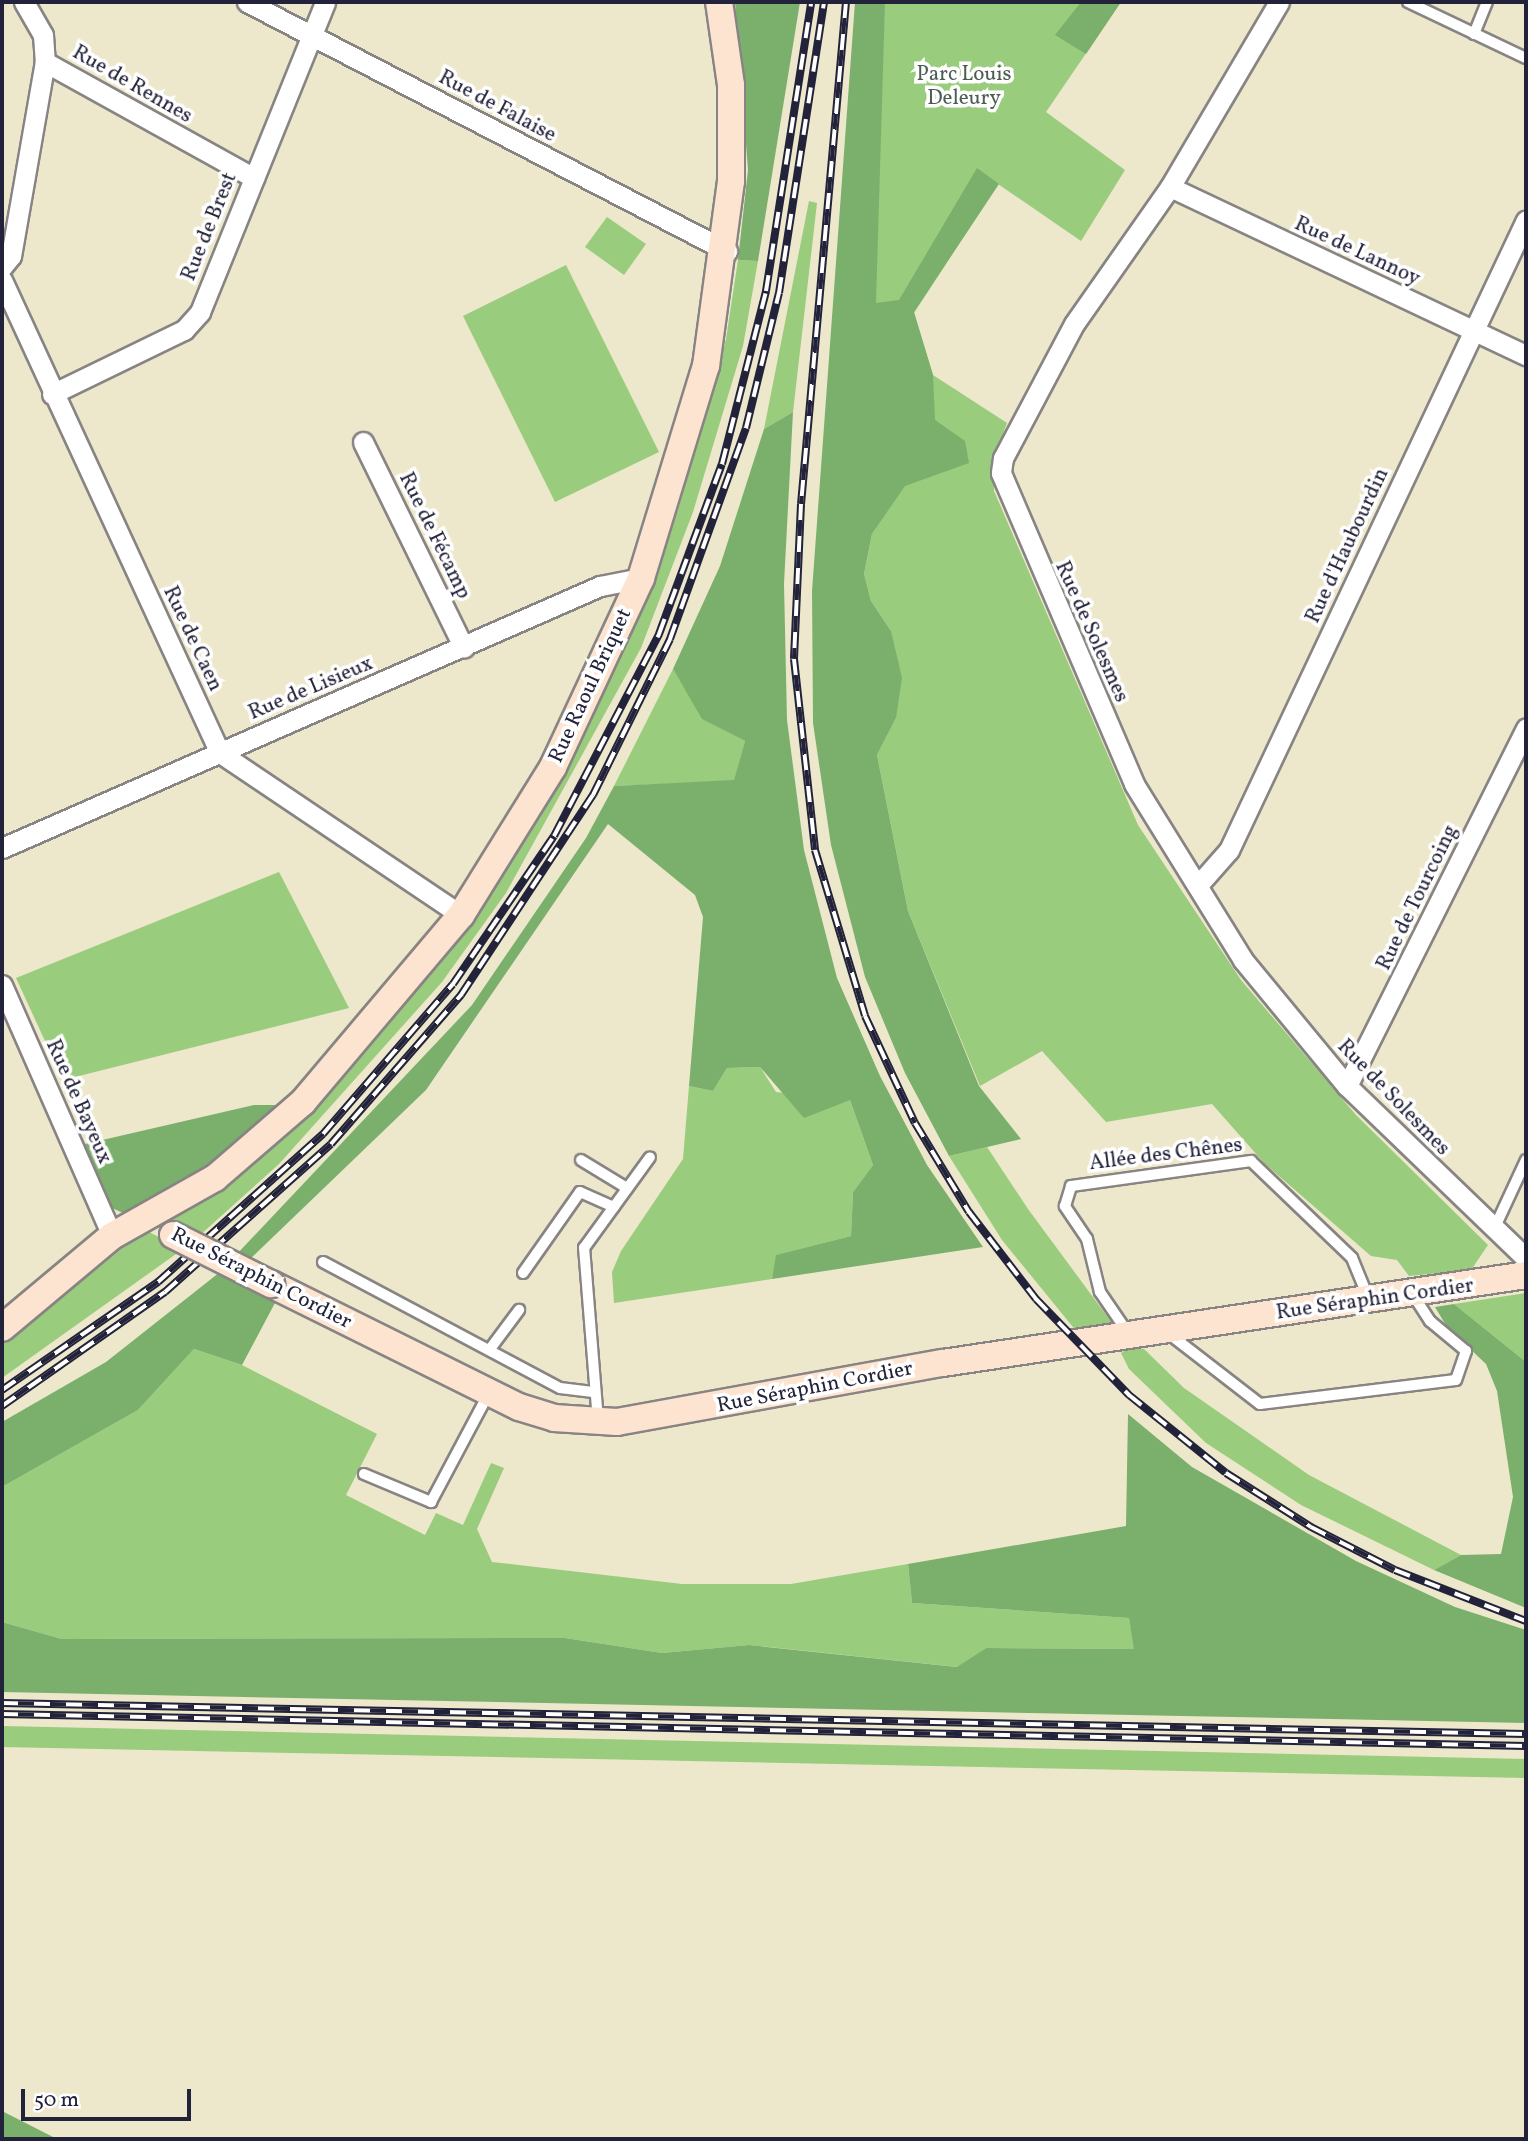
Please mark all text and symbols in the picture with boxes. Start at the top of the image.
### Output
street label: Rue de Rennes [68,41,196,129]
park label: Parc Louis Deleury [916,62,1012,112]
street label: Rue de Falaise [434,65,560,149]
street label: Rue de Brest [177,169,243,285]
street label: Rue de Lannoy [1290,212,1424,292]
street label: Rue d'Haubourdin [1301,464,1395,628]
street label: Rue de Fécamp [393,469,475,603]
street label: Rue de Solesmes [1049,558,1133,706]
street label: Rue de Caen [157,582,227,696]
street label: Rue Raoul Briquet [544,605,638,767]
street label: Rue de Lisieux [245,652,377,726]
street label: Rue de Tourcoing [1372,821,1464,975]
street label: Rue de Solesmes [1331,1035,1455,1161]
street label: Rue de Bayeux [39,1036,117,1168]
street label: Allée des Chênes [1088,1133,1244,1177]
street label: Rue Séraphin Cordier [167,1223,355,1335]
street label: Rue Séraphin Cordier [1275,1274,1475,1326]
street label: Rue Séraphin Cordier [715,1357,915,1419]
scale bar [24,2074,194,2118]
text: 50 m [34,2086,79,2115]

